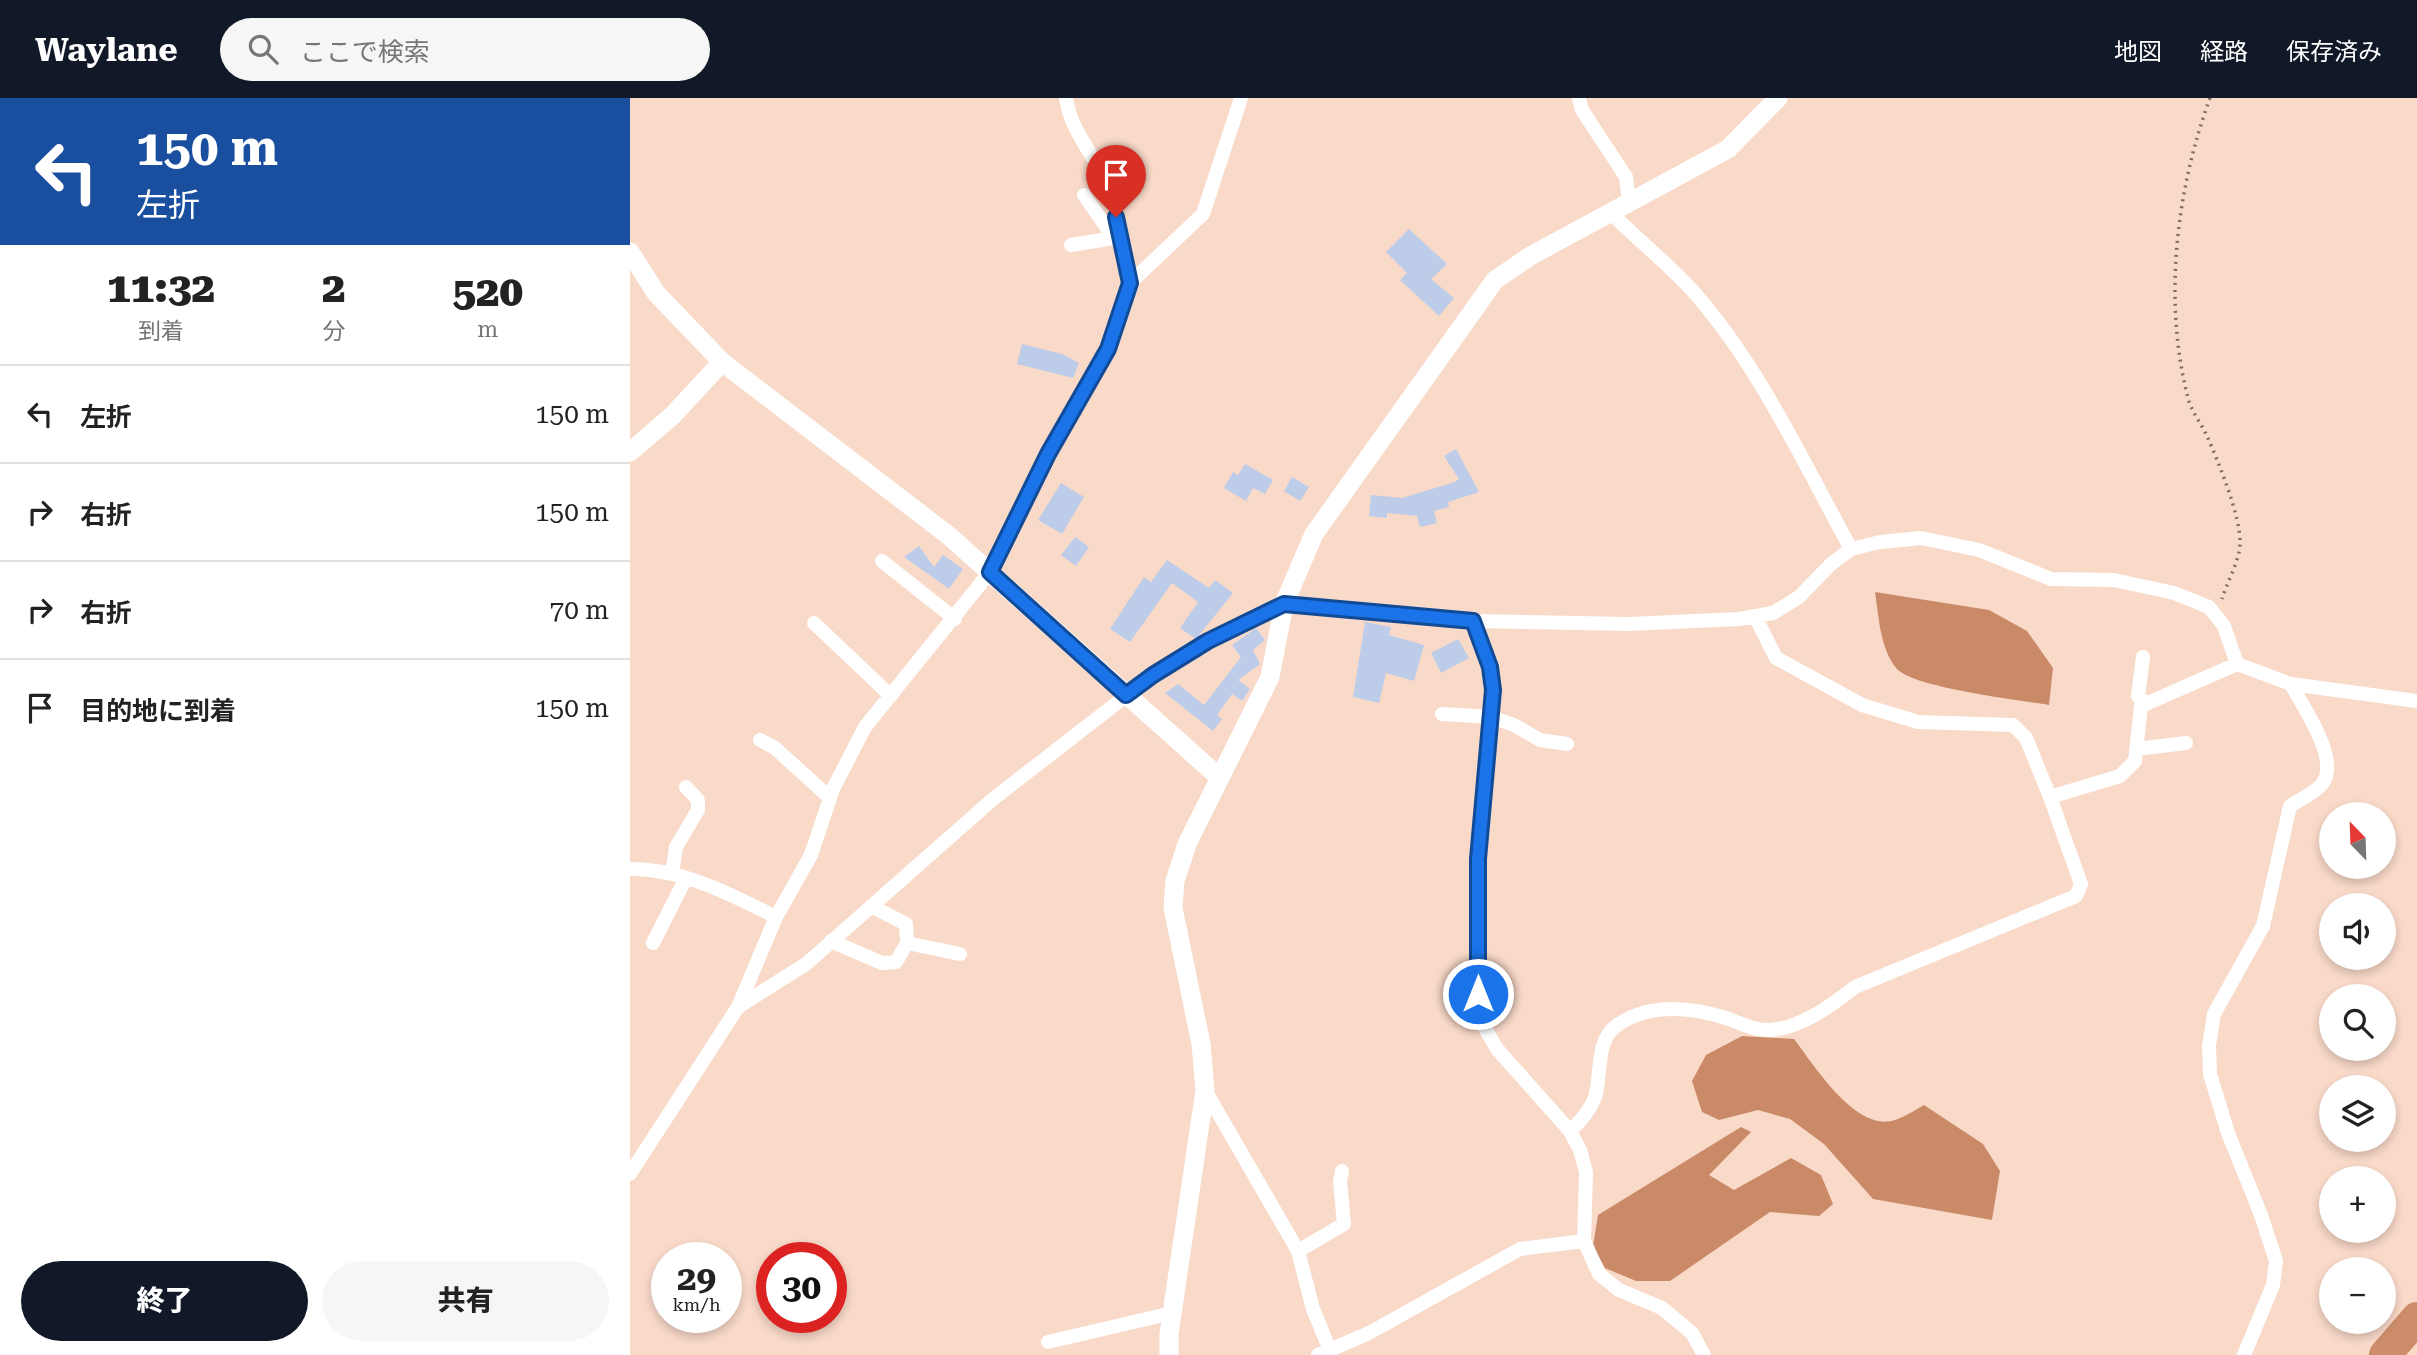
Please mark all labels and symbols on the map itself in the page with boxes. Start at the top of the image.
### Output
pin [1086,145,1146,217]
north arrow [2319,802,2396,878]
position arrow [1441,957,1515,1031]
speed limit sign: 30 [756,1242,847,1333]

